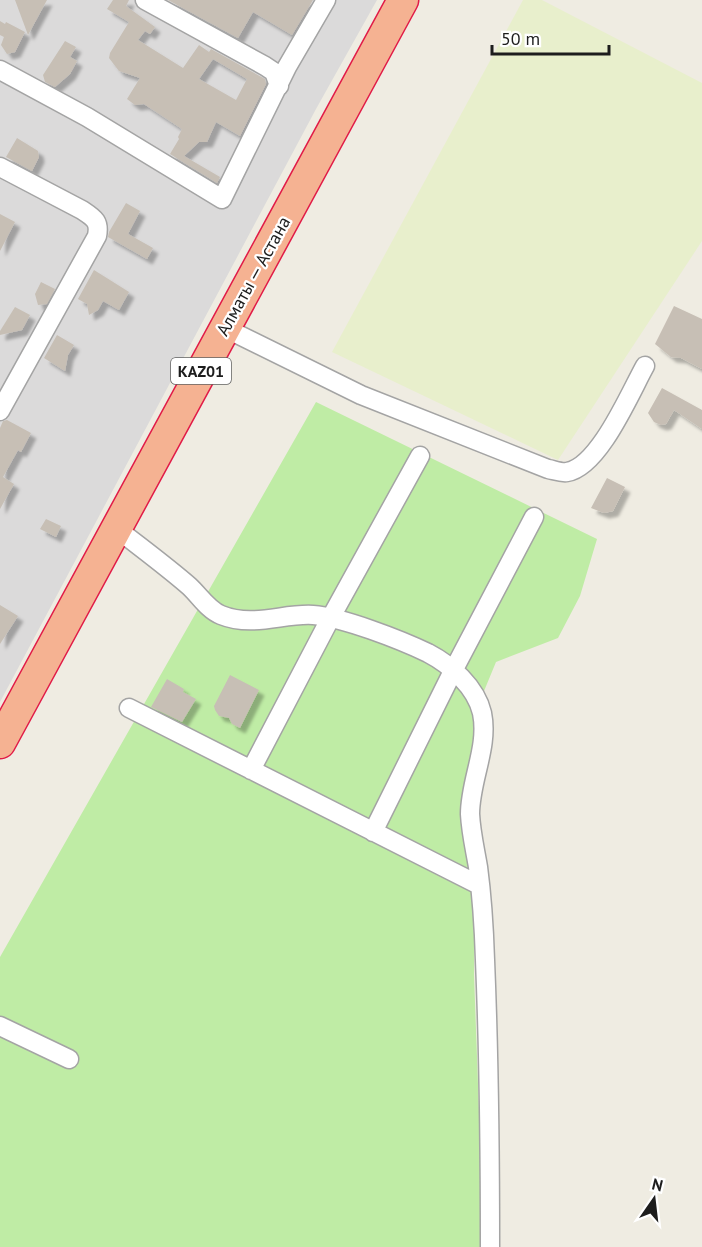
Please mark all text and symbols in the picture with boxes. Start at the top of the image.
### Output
scale bar [492,18,609,56]
text: 50 m [501,27,540,50]
street label: Алматы — Астана [211,212,295,340]
road number: KАZ01 [171,358,231,384]
north arrow [624,1169,684,1229]
text: N [650,1173,665,1195]

